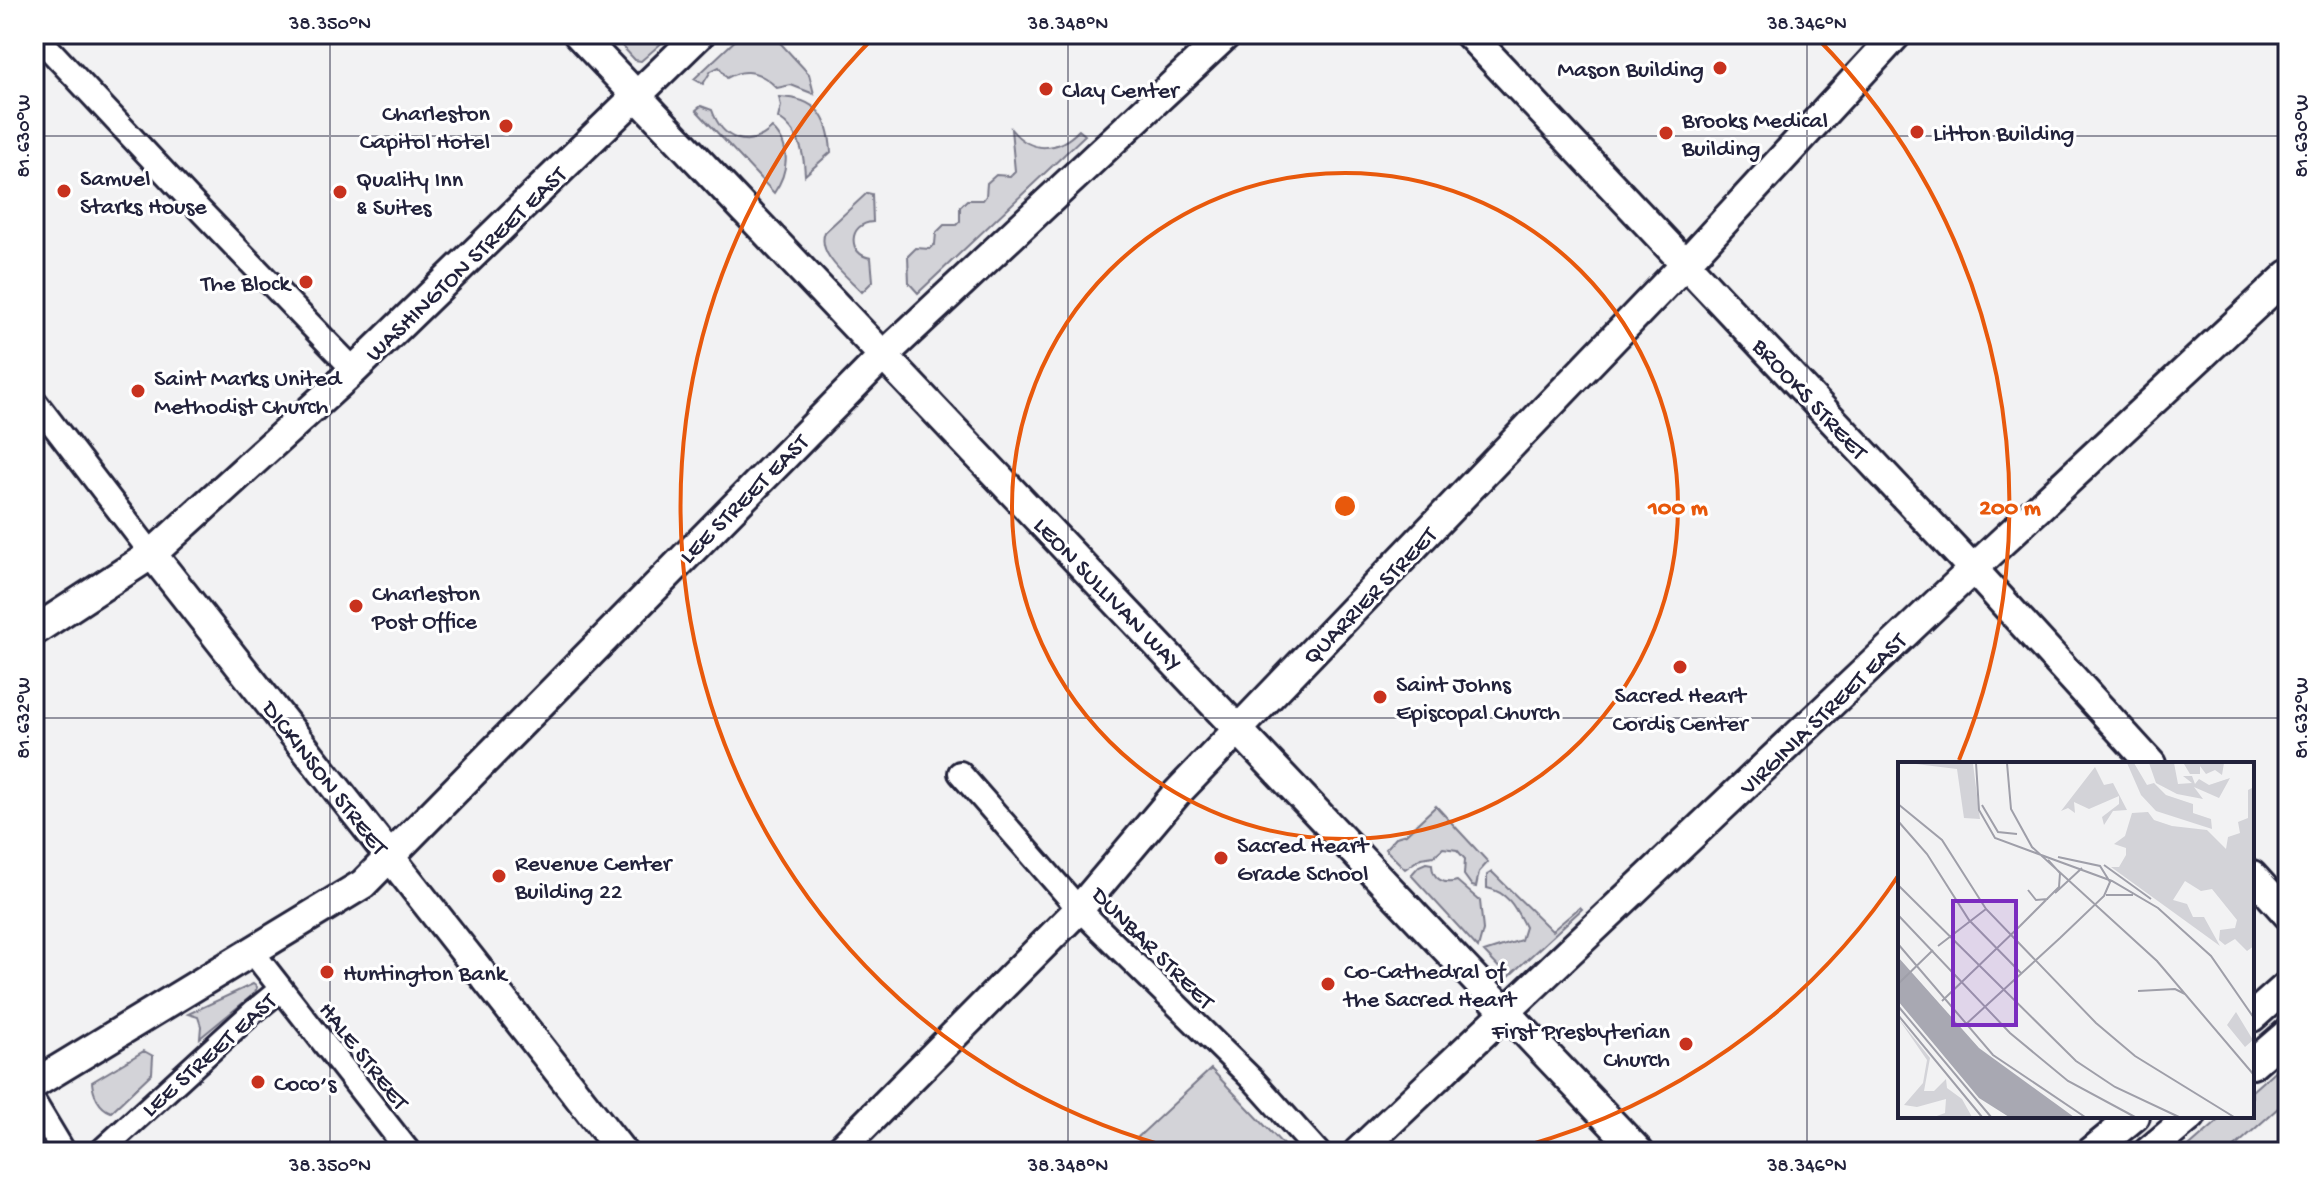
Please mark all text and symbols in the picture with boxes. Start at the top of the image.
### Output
text: 38.350°N [288,14,371,37]
text: 38.348°N [1027,14,1108,37]
text: 38.346°N [1766,14,1847,37]
place label: Mason Building [1557,57,1704,86]
marker: Mason Building [1711,59,1729,77]
place label: Clay Center [1062,78,1181,107]
marker: Clay Center [1037,80,1055,98]
text: 81.630°W [14,94,37,178]
text: 81.630°W [2292,94,2315,178]
place label: Charleston Capitol Hotel [360,101,491,158]
place label: Brooks Medical Building [1681,108,1828,165]
marker: Charleston Capitol Hotel [497,117,515,135]
place label: Litton Building [1933,121,2074,150]
marker: Litton Building [1908,123,1926,141]
marker: Brooks Medical Building [1657,124,1675,142]
street label: WASHINGTON STREET EAST [361,161,575,369]
place label: Samuel Starks House [80,166,207,223]
place label: Quality Inn & Suites [356,167,464,224]
marker: Samuel Starks House [55,182,73,200]
marker: Quality Inn & Suites [331,183,349,201]
place label: The Block [199,271,292,300]
marker: The Block [297,273,315,291]
street label: BROOKS STREET [1744,333,1873,469]
place label: Saint Marks United Methodist Church [154,366,343,423]
marker: Saint Marks United Methodist Church [129,382,147,400]
street label: LEE STREET EAST [675,428,818,571]
centre of rings [1331,492,1359,520]
text: 100 m [1647,495,1708,524]
text: 200 m [1979,495,2041,524]
street label: LEON SULLIVAN WAY [1026,513,1187,678]
street label: QUARRIER STREET [1298,521,1446,672]
place label: Charleston Post Office [371,581,480,638]
marker: Charleston Post Office [347,597,365,615]
street label: VIRGINIA STREET EAST [1734,627,1915,803]
marker: Sacred Heart Cordis Center [1671,658,1689,676]
place label: Saint Johns Episcopal Church [1396,672,1560,729]
text: 81.632°W [14,677,37,759]
text: 81.632°W [2292,677,2315,759]
place label: Sacred Heart Cordis Center [1612,683,1750,740]
marker: Saint Johns Episcopal Church [1371,688,1389,706]
street label: DICKINSON STREET [253,695,394,864]
inset map [1898,762,2254,1118]
place label: Sacred Heart Grade School [1237,833,1370,890]
marker: Sacred Heart Grade School [1212,849,1230,867]
place label: Revenue Center Building 22 [514,851,674,908]
marker: Revenue Center Building 22 [490,867,508,885]
street label: DUNBAR STREET [1083,881,1220,1018]
place label: Co-Cathedral of the Sacred Heart [1342,959,1518,1016]
place label: Huntington Bank [343,961,509,990]
marker: Huntington Bank [318,963,336,981]
marker: Co-Cathedral of the Sacred Heart [1319,975,1337,993]
street label: LEE STREET EAST [137,987,285,1125]
street label: HALE STREET [311,997,415,1118]
place label: First Presbyterian Church [1491,1019,1671,1076]
marker: First Presbyterian Church [1677,1035,1695,1053]
place label: Coco’s [274,1071,338,1100]
marker: Coco’s [249,1073,267,1091]
text: 38.350°N [288,1156,371,1179]
text: 38.348°N [1027,1156,1108,1179]
text: 38.346°N [1766,1156,1847,1179]

